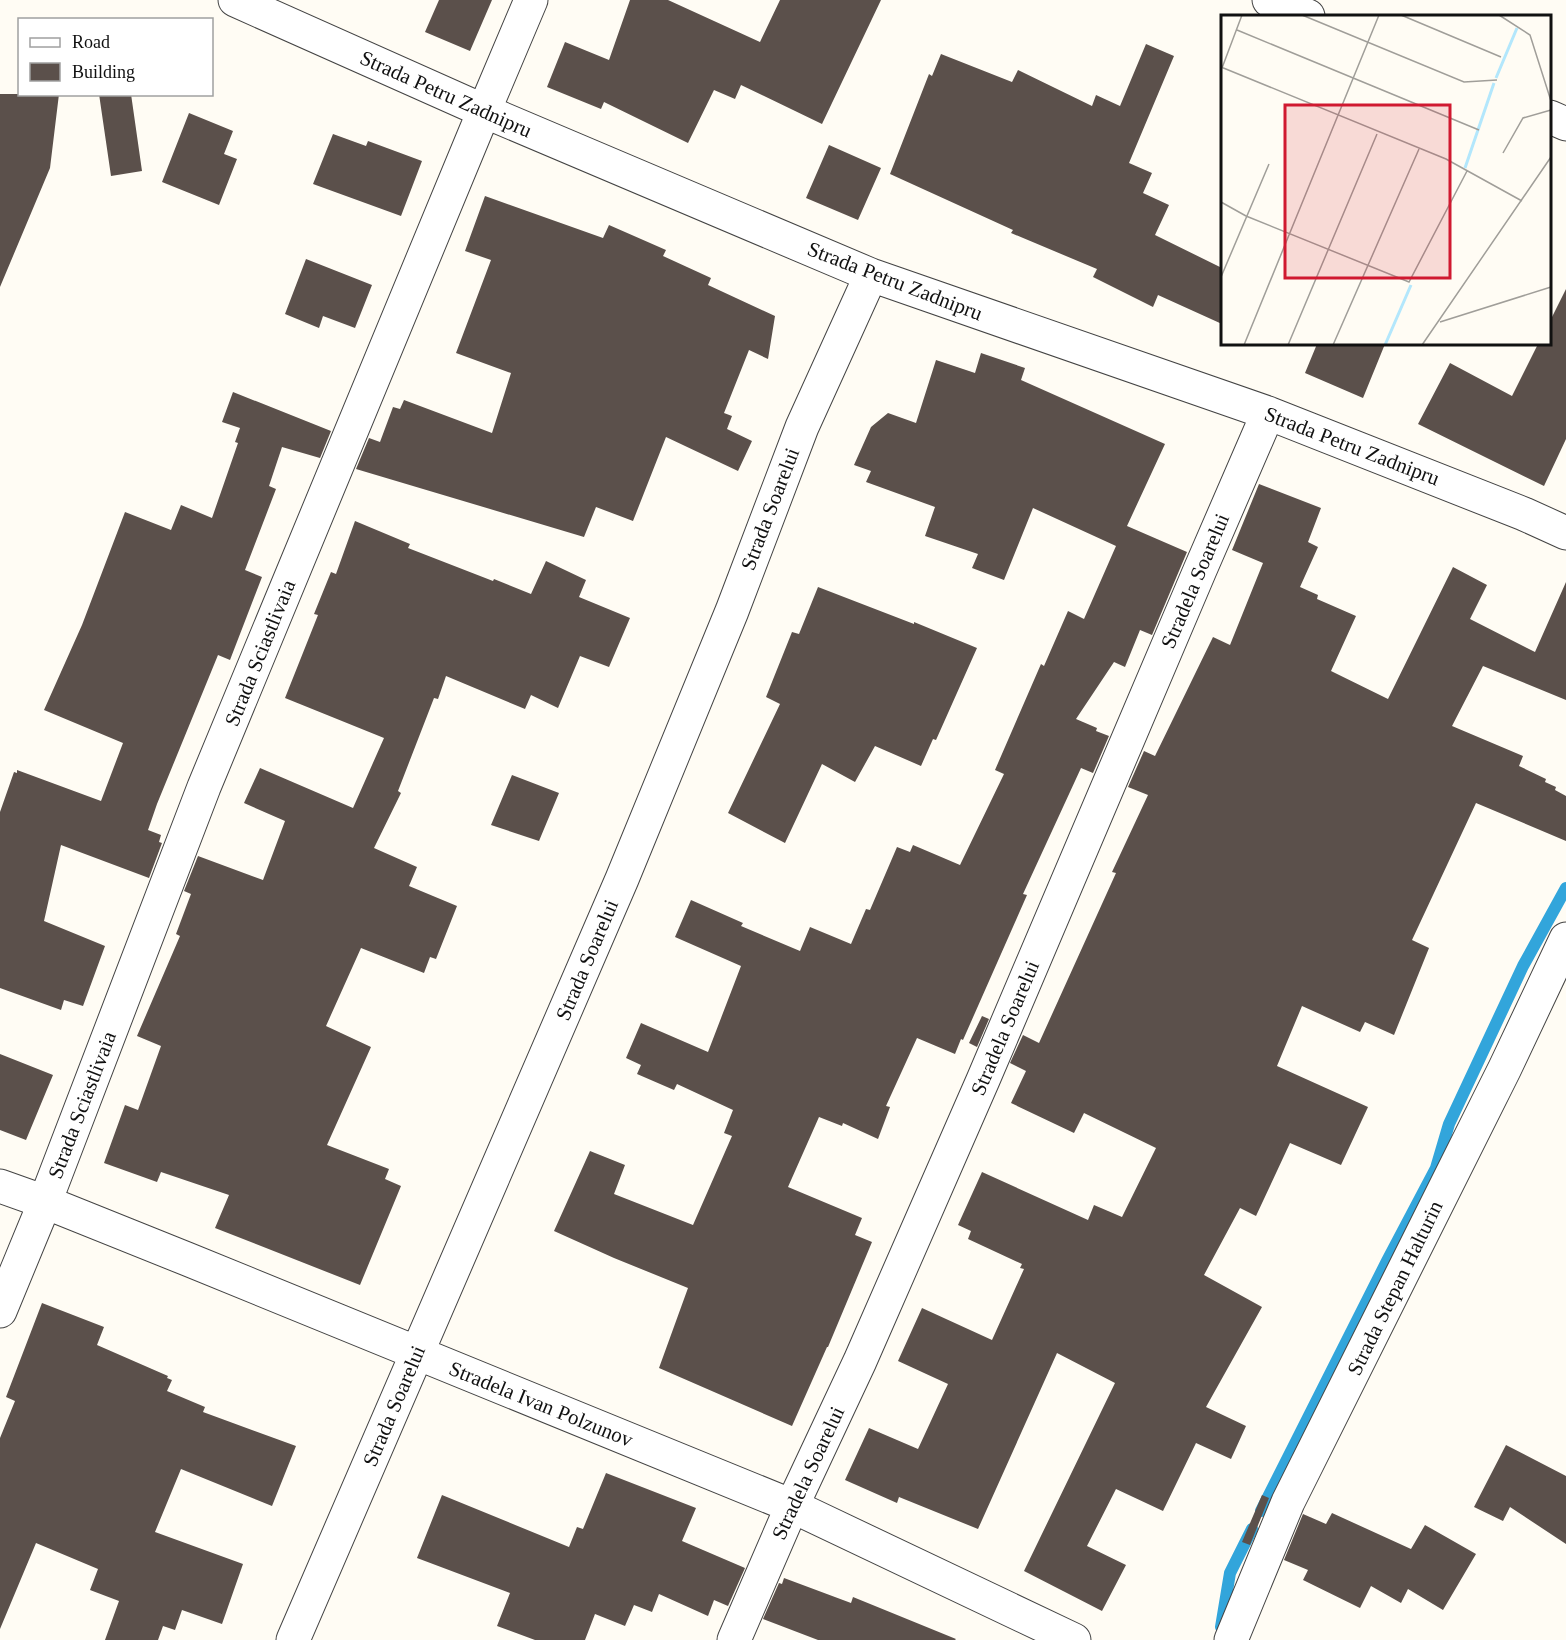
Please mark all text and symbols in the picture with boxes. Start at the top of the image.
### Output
inset map [1221,15,1551,345]
legend [18,18,213,96]
text: Road [72,32,110,52]
street label: Strada Petru Zadnipru [356,45,536,143]
text: Building [72,62,135,82]
street label: Strada Petru Zadnipru [804,237,986,326]
street label: Strada Petru Zadnipru [1261,402,1443,491]
street label: Strada Soarelui [736,444,804,573]
street label: Stradela Soarelui [1156,510,1234,652]
street label: Strada Sciastlivaia [220,576,301,730]
street label: Strada Soarelui [551,896,623,1024]
street label: Stradela Soarelui [966,957,1044,1099]
street label: Strada Sciastlivaia [43,1027,121,1182]
street label: Strada Stepan Halturin [1342,1196,1448,1379]
street label: Strada Soarelui [358,1342,430,1470]
street label: Stradela Ivan Polzunov [446,1356,637,1452]
street label: Stradela Soarelui [767,1403,849,1543]

